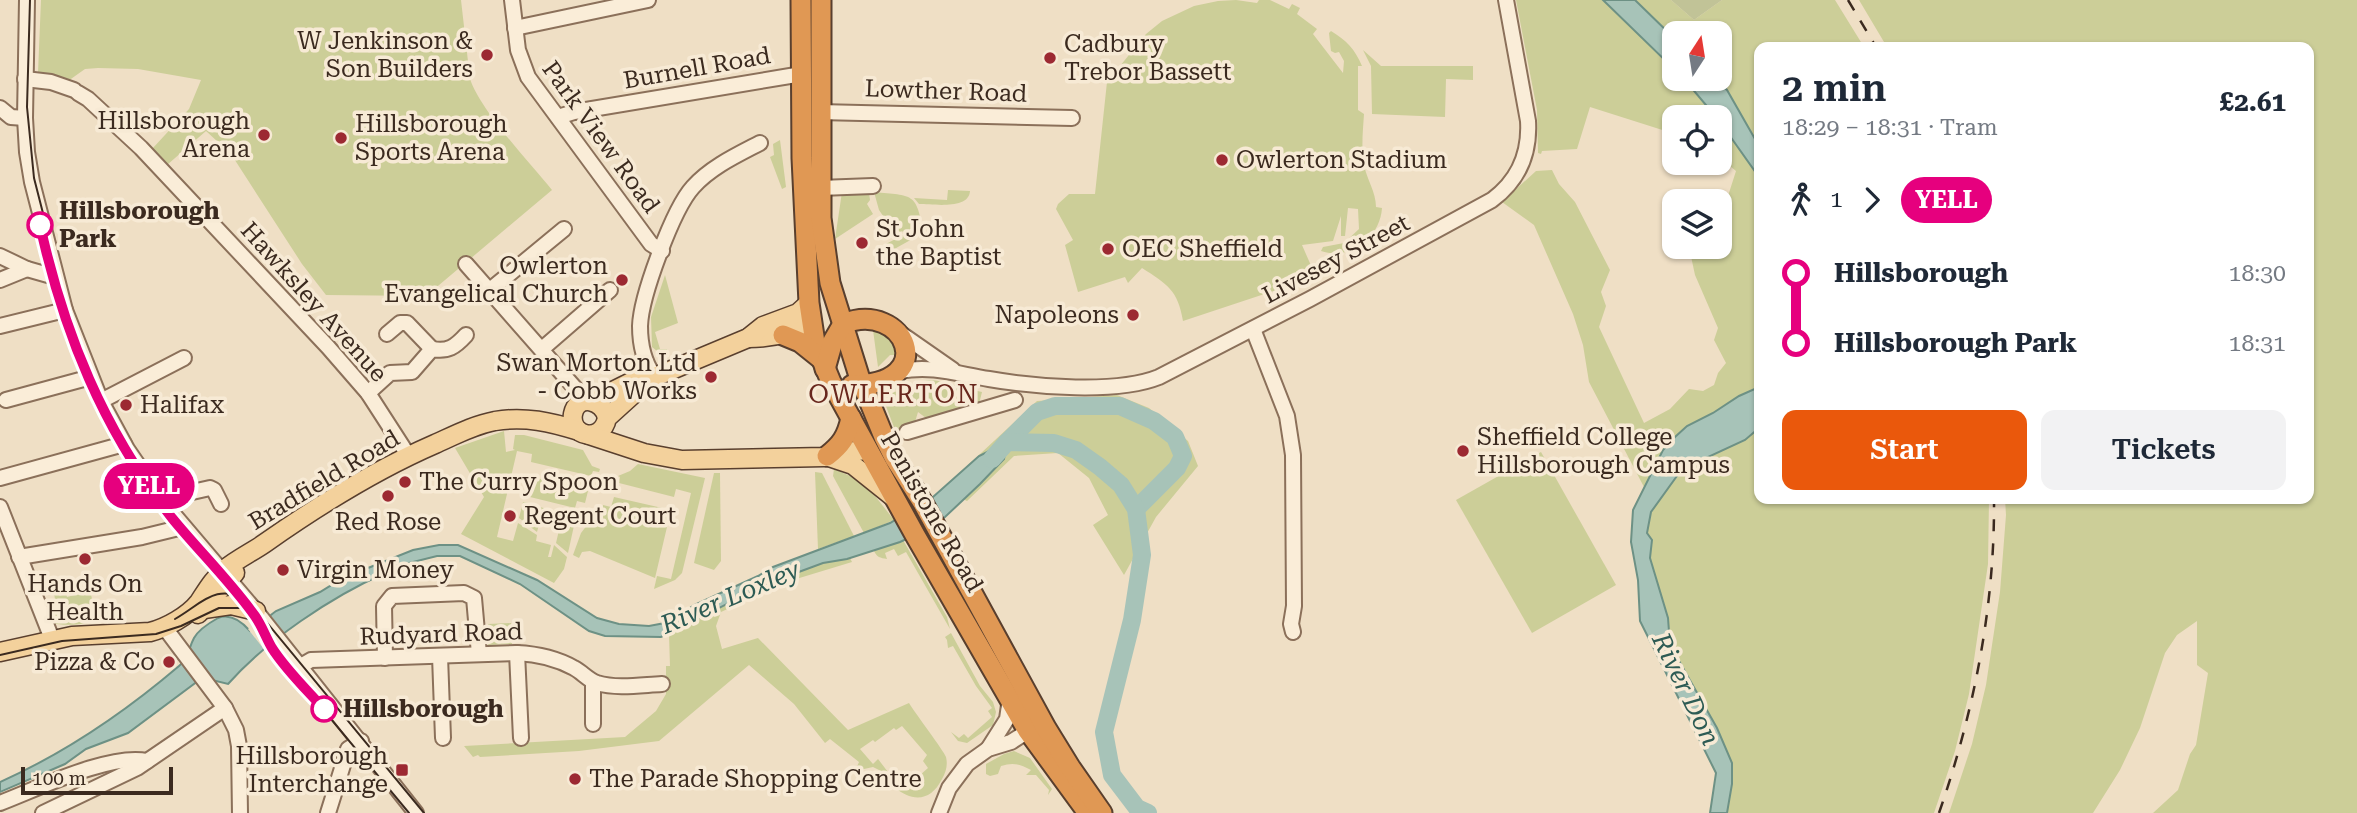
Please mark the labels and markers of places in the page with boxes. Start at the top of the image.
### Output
place label: W Jenkinson & Son Builders [297,27,473,83]
place label: Cadbury Trebor Bassett [1064,30,1231,86]
marker: W Jenkinson & Son Builders [479,47,495,63]
marker: Cadbury Trebor Bassett [1042,50,1058,66]
place label: Hillsborough Arena [97,107,250,163]
place label: Hillsborough Sports Arena [355,110,508,166]
marker: Hillsborough Arena [256,127,272,143]
marker: Hillsborough Sports Arena [333,130,349,146]
place label: Owlerton Stadium [1236,146,1447,174]
marker: Owlerton Stadium [1214,152,1230,168]
place label: Hillsborough Park [59,197,220,253]
marker: Hillsborough Park [27,212,53,238]
place label: St John the Baptist [876,215,1001,271]
marker: St John the Baptist [854,235,870,251]
place label: OEC Sheffield [1122,235,1283,263]
marker: OEC Sheffield [1100,241,1116,257]
place label: Owlerton Evangelical Church [384,252,608,308]
marker: Owlerton Evangelical Church [614,272,630,288]
place label: Napoleons [994,301,1119,329]
marker: Napoleons [1125,307,1141,323]
place label: Swan Morton Ltd - Cobb Works [496,349,697,405]
marker: Swan Morton Ltd - Cobb Works [703,369,719,385]
place label: Halifax [140,391,224,419]
marker: Halifax [118,397,134,413]
place label: Sheffield College Hillsborough Campus [1477,423,1730,479]
marker: Sheffield College Hillsborough Campus [1455,443,1471,459]
place label: The Curry Spoon [419,468,618,496]
marker: The Curry Spoon [397,474,413,490]
marker: Red Rose [380,488,396,504]
place label: Regent Court [524,502,676,530]
place label: Red Rose [335,508,441,536]
marker: Regent Court [502,508,518,524]
marker: Hands On Health [77,551,93,567]
place label: Virgin Money [297,556,455,584]
marker: Virgin Money [275,562,291,578]
place label: Hands On Health [27,570,143,626]
place label: Pizza & Co [34,648,155,676]
marker: Pizza & Co [161,654,177,670]
place label: Hillsborough [343,695,504,723]
marker: Hillsborough [311,696,337,722]
place label: Hillsborough Interchange [235,742,388,798]
marker: Hillsborough Interchange [394,762,410,778]
place label: The Parade Shopping Centre [589,765,922,793]
marker: The Parade Shopping Centre [567,771,583,787]

